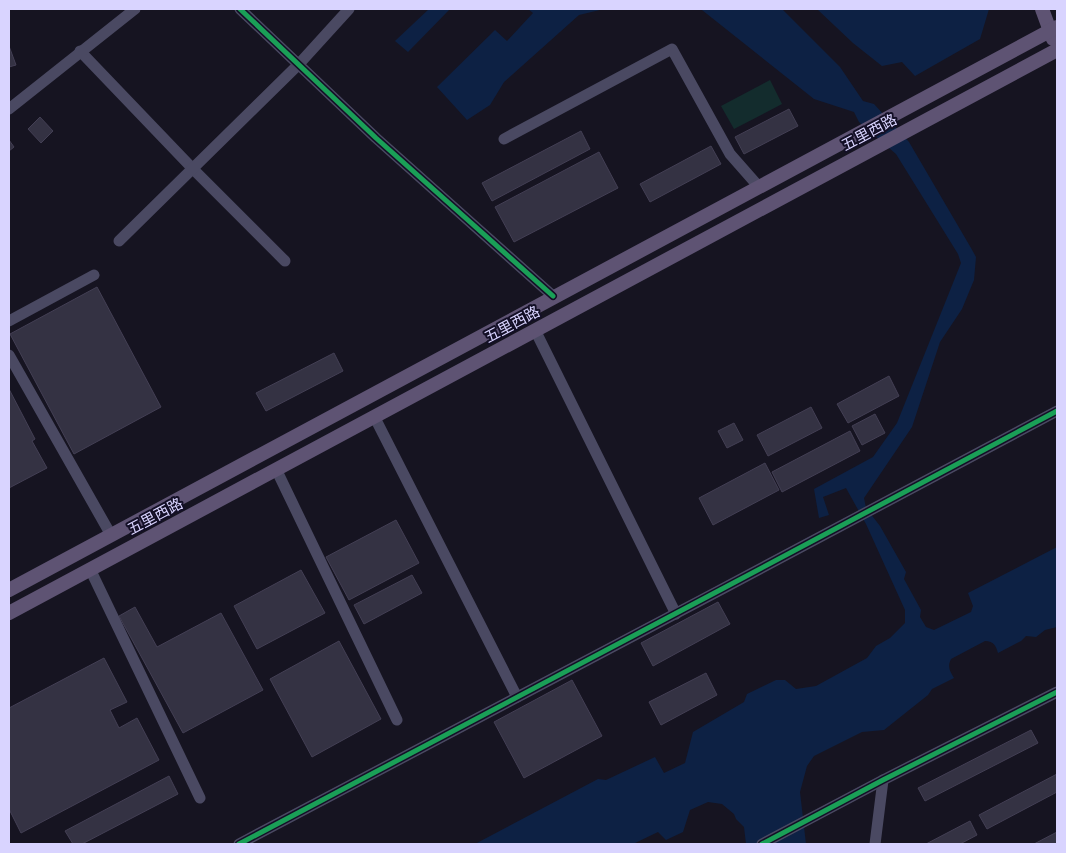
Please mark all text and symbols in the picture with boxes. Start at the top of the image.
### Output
street label: 五里西路 [839,110,899,154]
street label: 五里西路 [482,302,542,346]
street label: 五里西路 [125,494,185,538]

